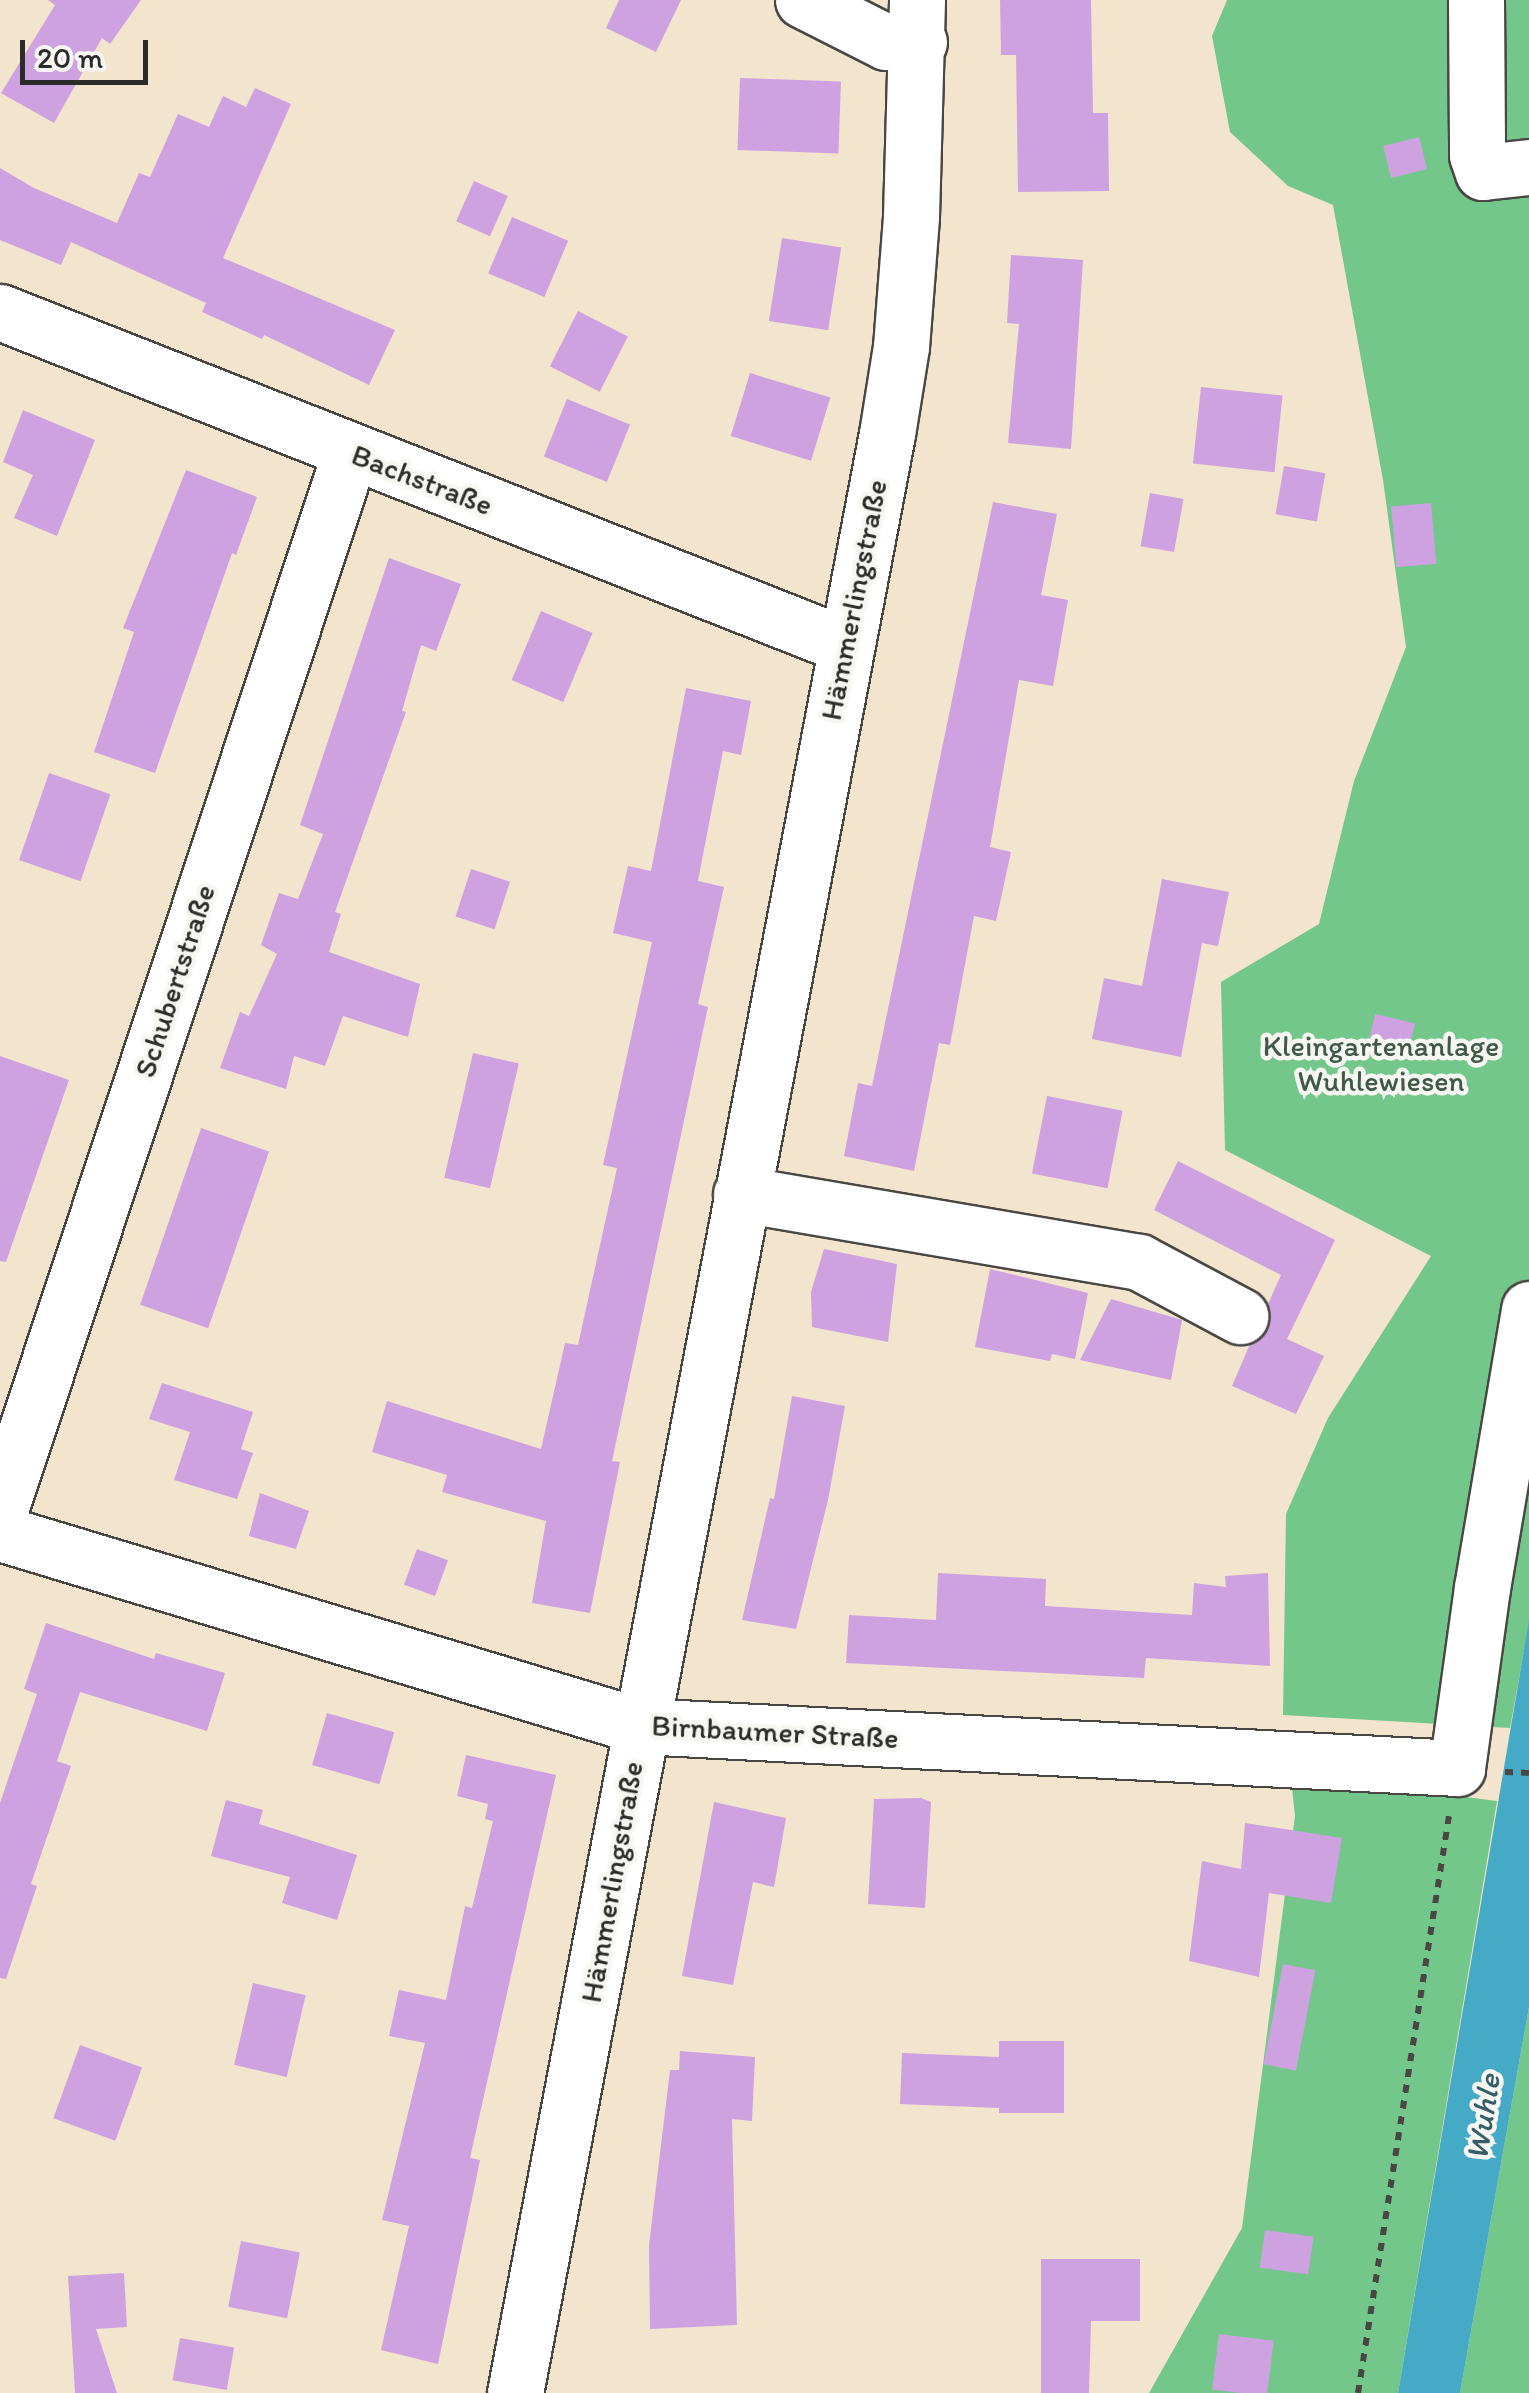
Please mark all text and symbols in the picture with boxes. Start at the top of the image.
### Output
scale bar [25,20,152,82]
text: 20 m [37,39,103,76]
street label: Bachstraße [346,437,498,523]
street label: Hämmerlingstraße [813,477,895,723]
street label: Schubertstraße [127,880,223,1082]
park label: Kleingartenanlage Wuhlewiesen [1263,1028,1499,1098]
street label: Birnbaumer Straße [651,1708,899,1756]
street label: Hämmerlingstraße [573,1759,651,2005]
water label: Wuhle [1457,2071,1509,2163]

